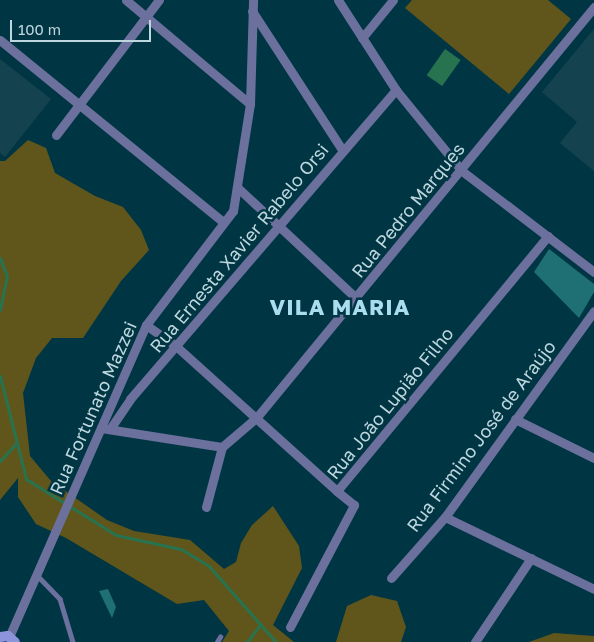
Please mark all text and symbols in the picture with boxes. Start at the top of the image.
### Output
scale bar [12,10,154,42]
text: 100 m [18,20,61,38]
street label: Rua Pedro Marques [347,138,469,282]
street label: Rua Ernesta Xavier Rabelo Orsi [145,139,333,357]
district label: VILA MARIA [268,294,412,320]
street label: Rua Fortunato Mazzei [45,318,141,498]
street label: Rua João Lupião Filho [322,323,458,483]
street label: Rua Firmino José de Araújo [402,336,560,536]

